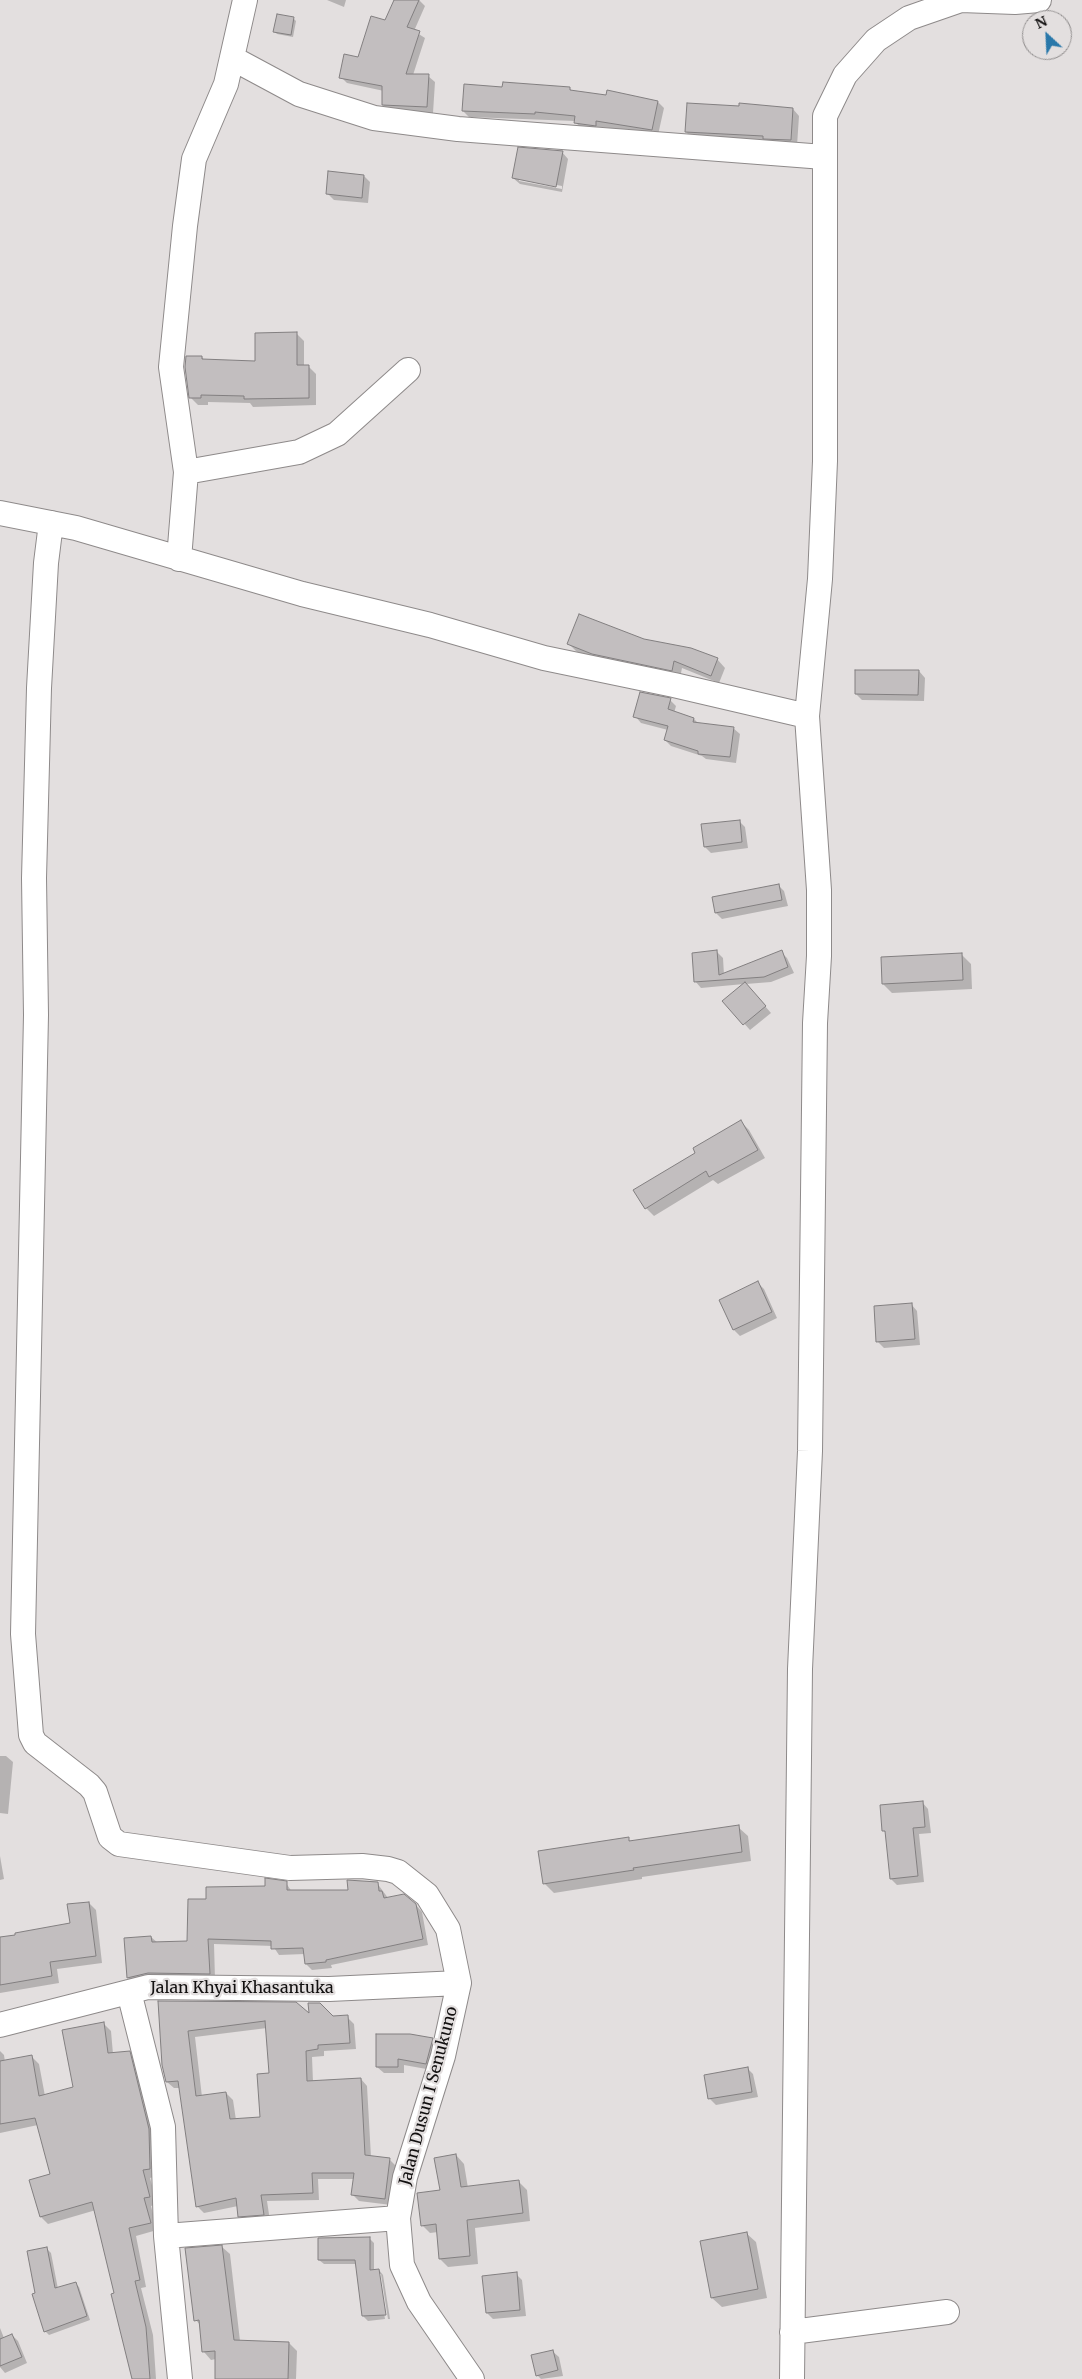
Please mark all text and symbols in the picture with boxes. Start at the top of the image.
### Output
north arrow [1022,10,1072,60]
text: N [1032,12,1050,33]
street label: Jalan Khyai Khasantuka [150,1978,334,1998]
street label: Jalan Dusun I Senukuno [396,2004,462,2188]

